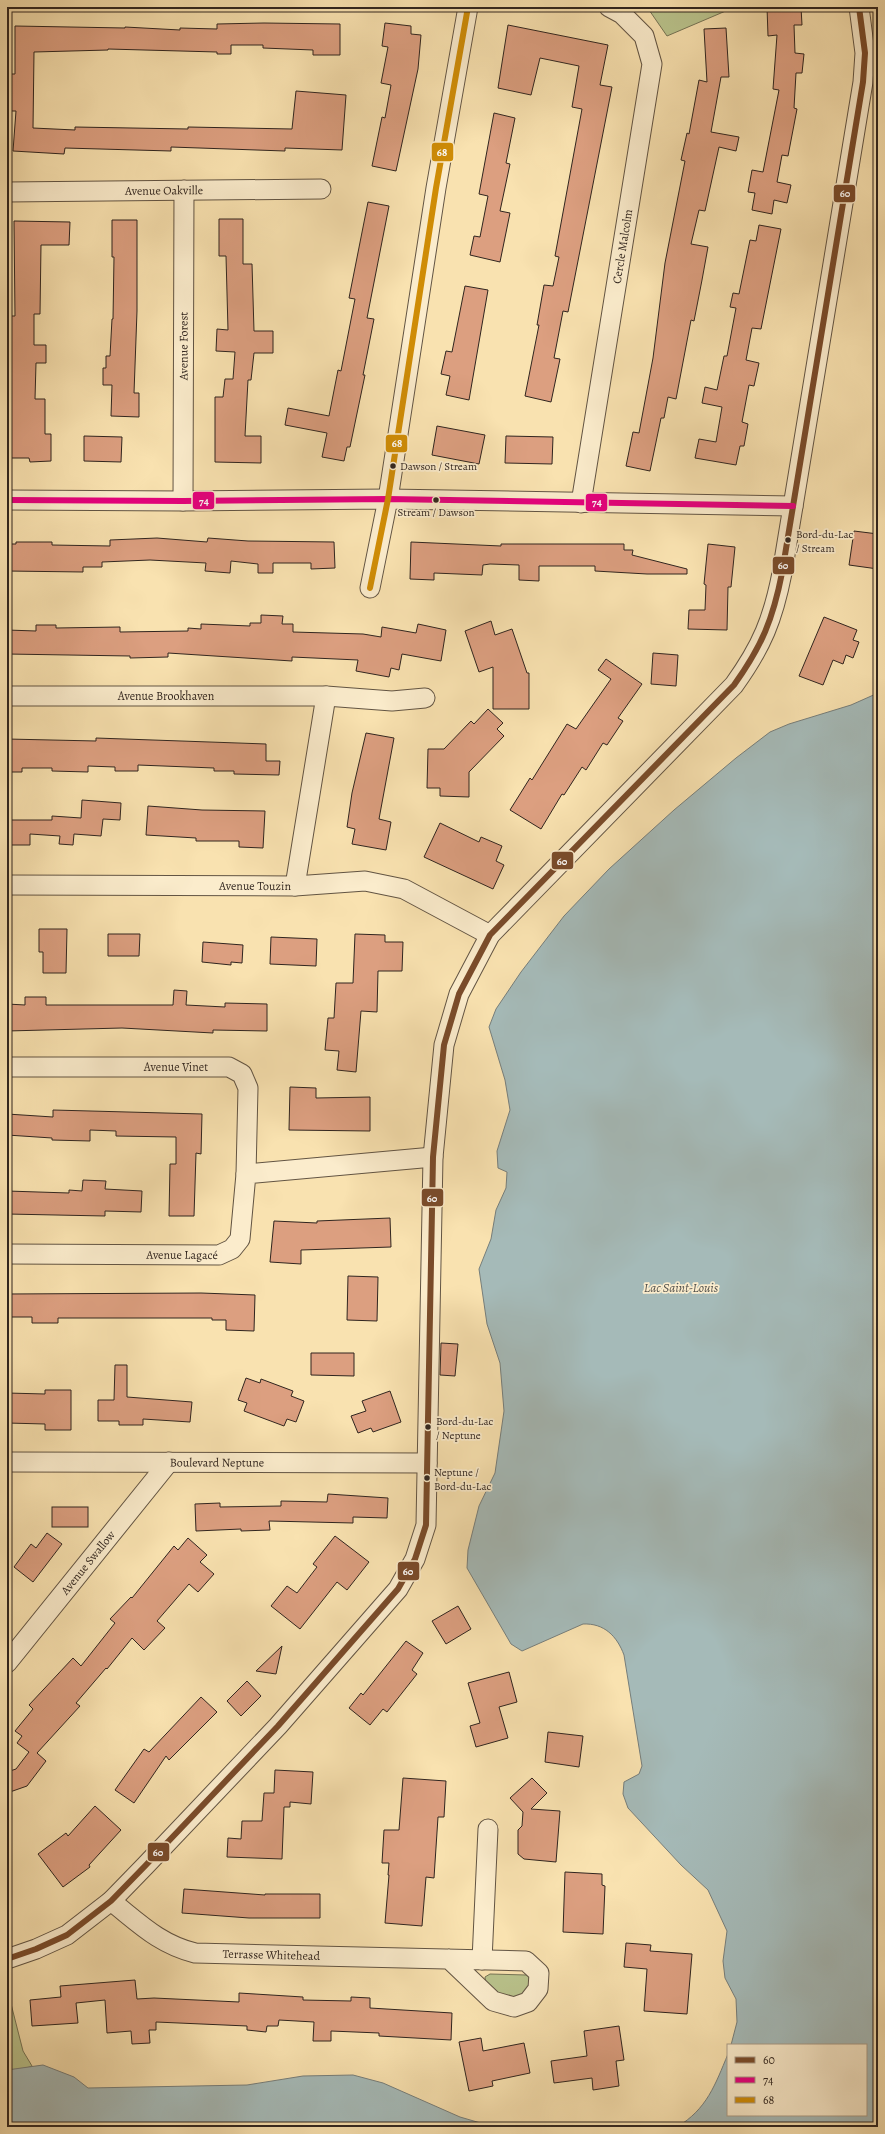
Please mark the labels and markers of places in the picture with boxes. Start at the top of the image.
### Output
place label: Dawson / Stream [400,459,477,474]
marker: Dawson / Stream [388,461,398,471]
marker: Stream / Dawson [431,495,441,505]
place label: Stream / Dawson [397,505,475,520]
place label: Bord-du-Lac / Stream [796,527,854,556]
marker: Bord-du-Lac / Stream [783,535,793,545]
place label: Bord-du-Lac / Neptune [436,1414,494,1443]
marker: Bord-du-Lac / Neptune [423,1422,433,1432]
place label: Neptune / Bord-du-Lac [434,1465,492,1494]
marker: Neptune / Bord-du-Lac [422,1473,432,1483]

